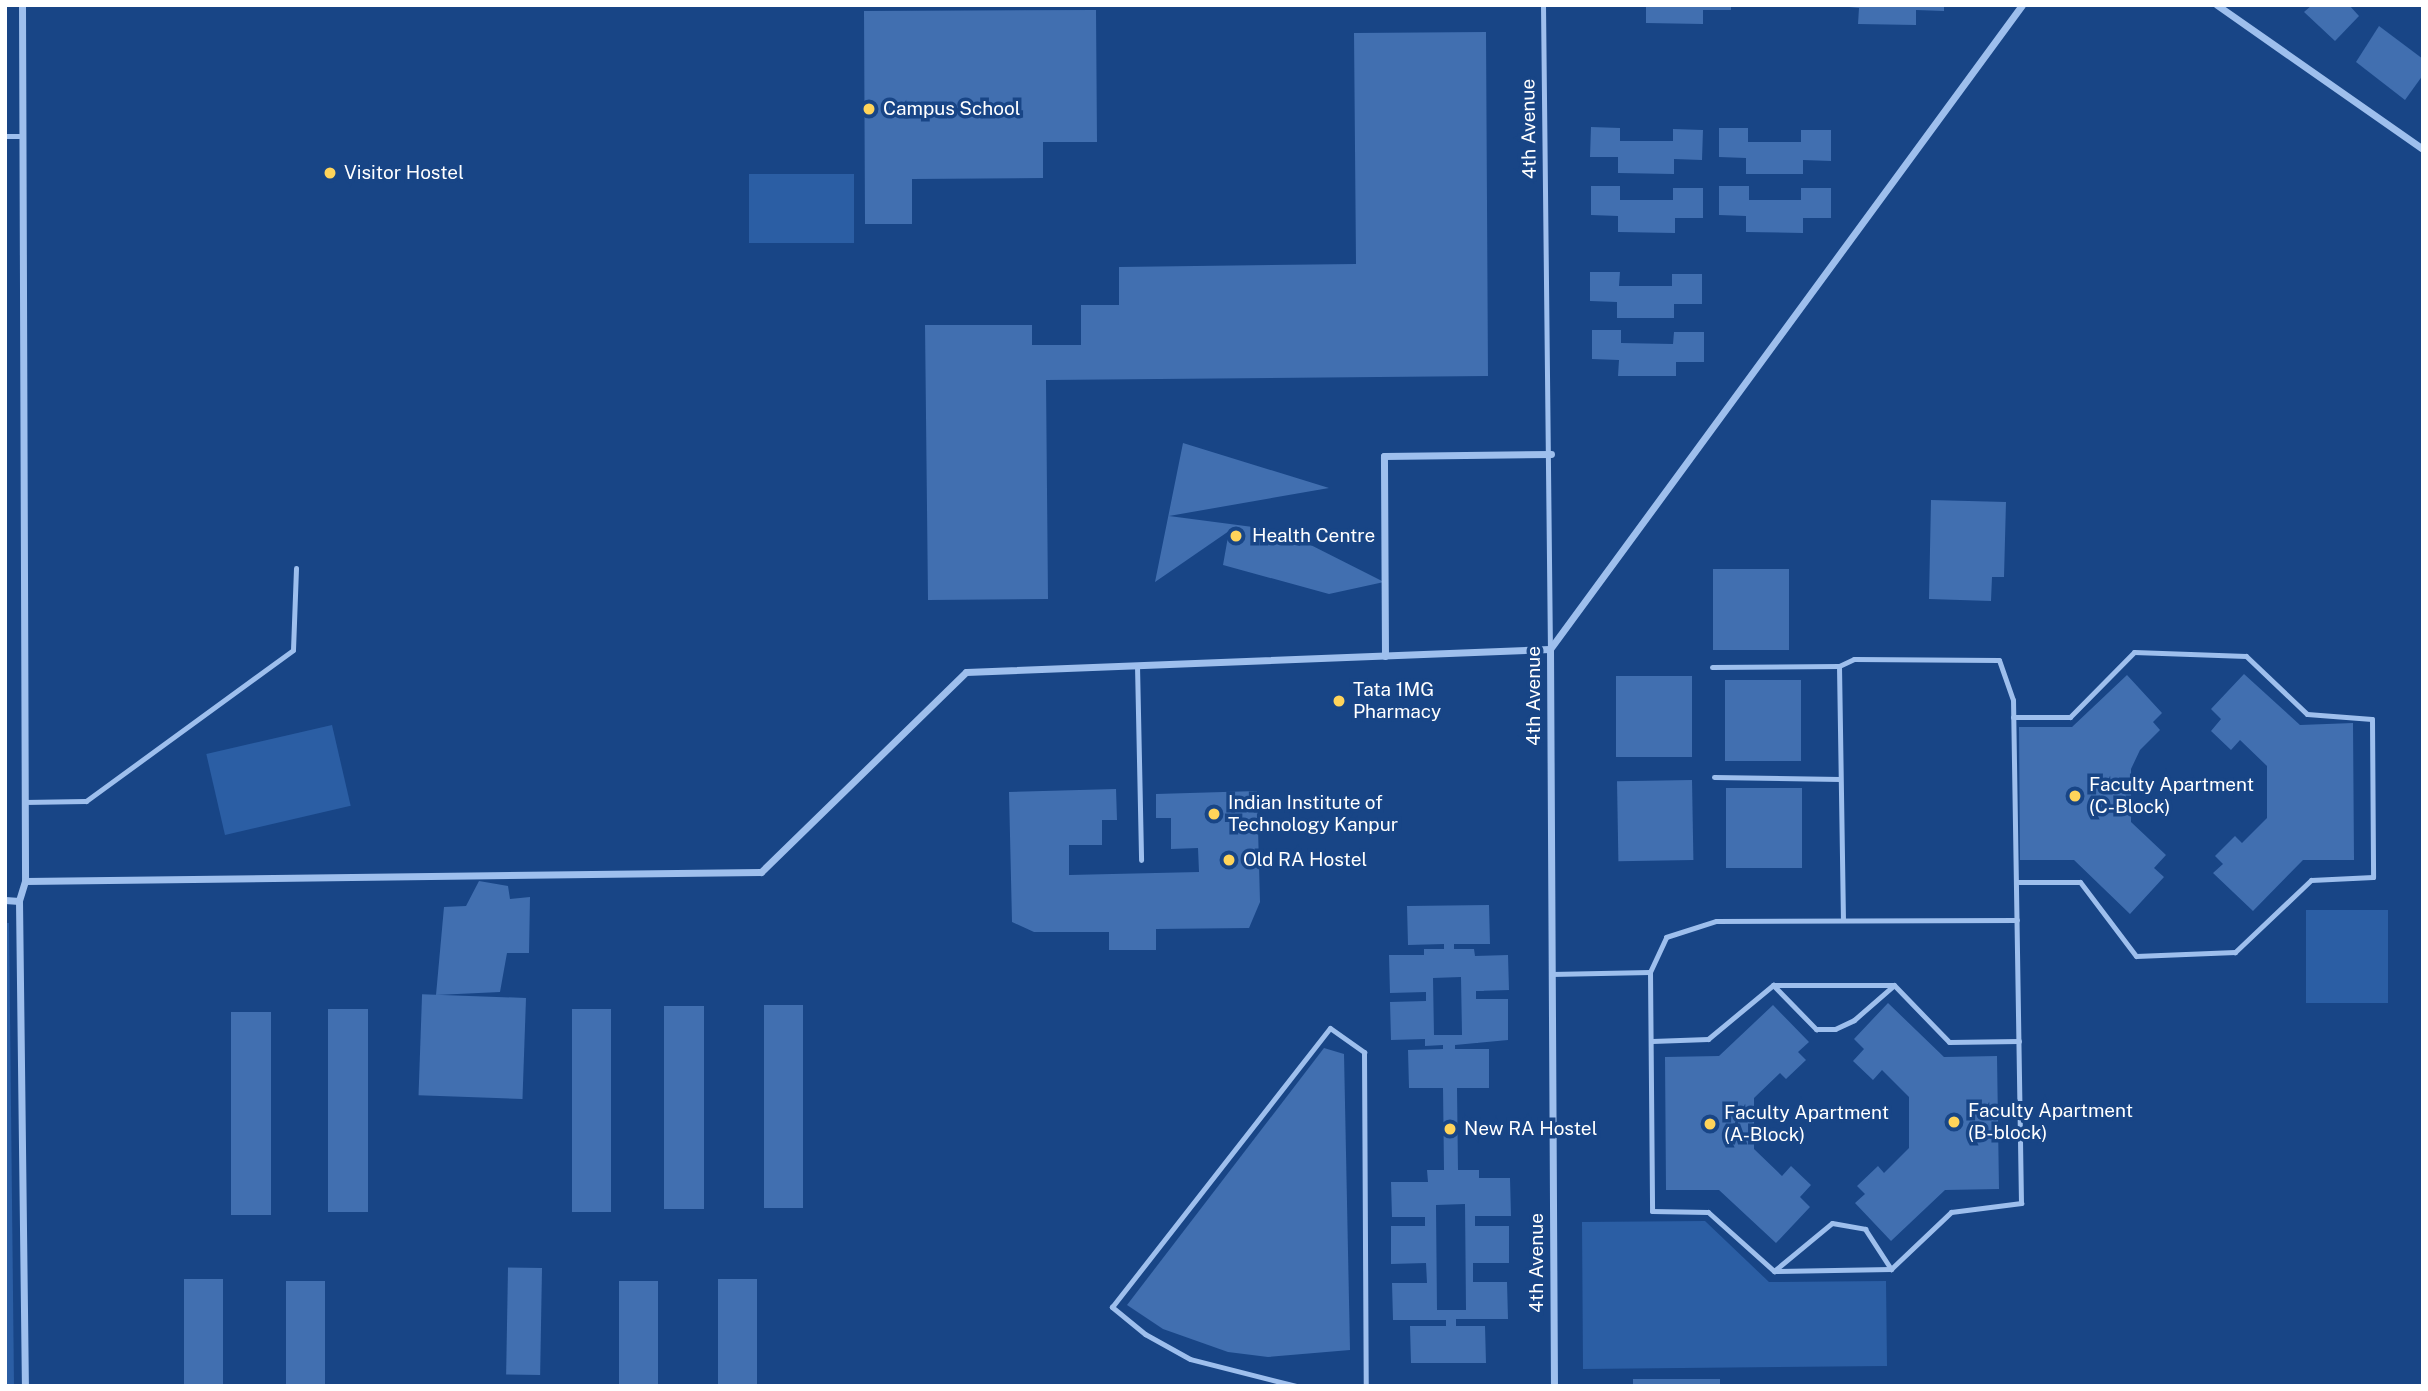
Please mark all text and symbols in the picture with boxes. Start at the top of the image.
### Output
street label: 4th Avenue [1517,79,1541,179]
place label: Campus School [883,98,1021,120]
marker: Campus School [861,101,877,117]
place label: Visitor Hostel [344,162,464,184]
marker: Visitor Hostel [322,165,338,181]
place label: Health Centre [1252,525,1375,547]
marker: Health Centre [1226,526,1246,546]
street label: 4th Avenue [1523,646,1545,746]
place label: Tata 1MG Pharmacy [1353,679,1441,723]
marker: Tata 1MG Pharmacy [1331,693,1347,709]
place label: Faculty Apartment (C-Block) [2089,774,2254,818]
marker: Faculty Apartment (C-Block) [2067,788,2083,804]
place label: Indian Institute of Technology Kanpur [1228,792,1398,836]
marker: Indian Institute of Technology Kanpur [1206,806,1222,822]
place label: Old RA Hostel [1243,849,1367,871]
marker: Old RA Hostel [1221,852,1237,868]
place label: Faculty Apartment (B-block) [1968,1100,2133,1144]
place label: Faculty Apartment (A-Block) [1724,1102,1889,1146]
marker: Faculty Apartment (B-block) [1946,1114,1962,1130]
marker: Faculty Apartment (A-Block) [1702,1116,1718,1132]
place label: New RA Hostel [1464,1118,1597,1140]
marker: New RA Hostel [1442,1121,1458,1137]
street label: 4th Avenue [1526,1213,1548,1313]

